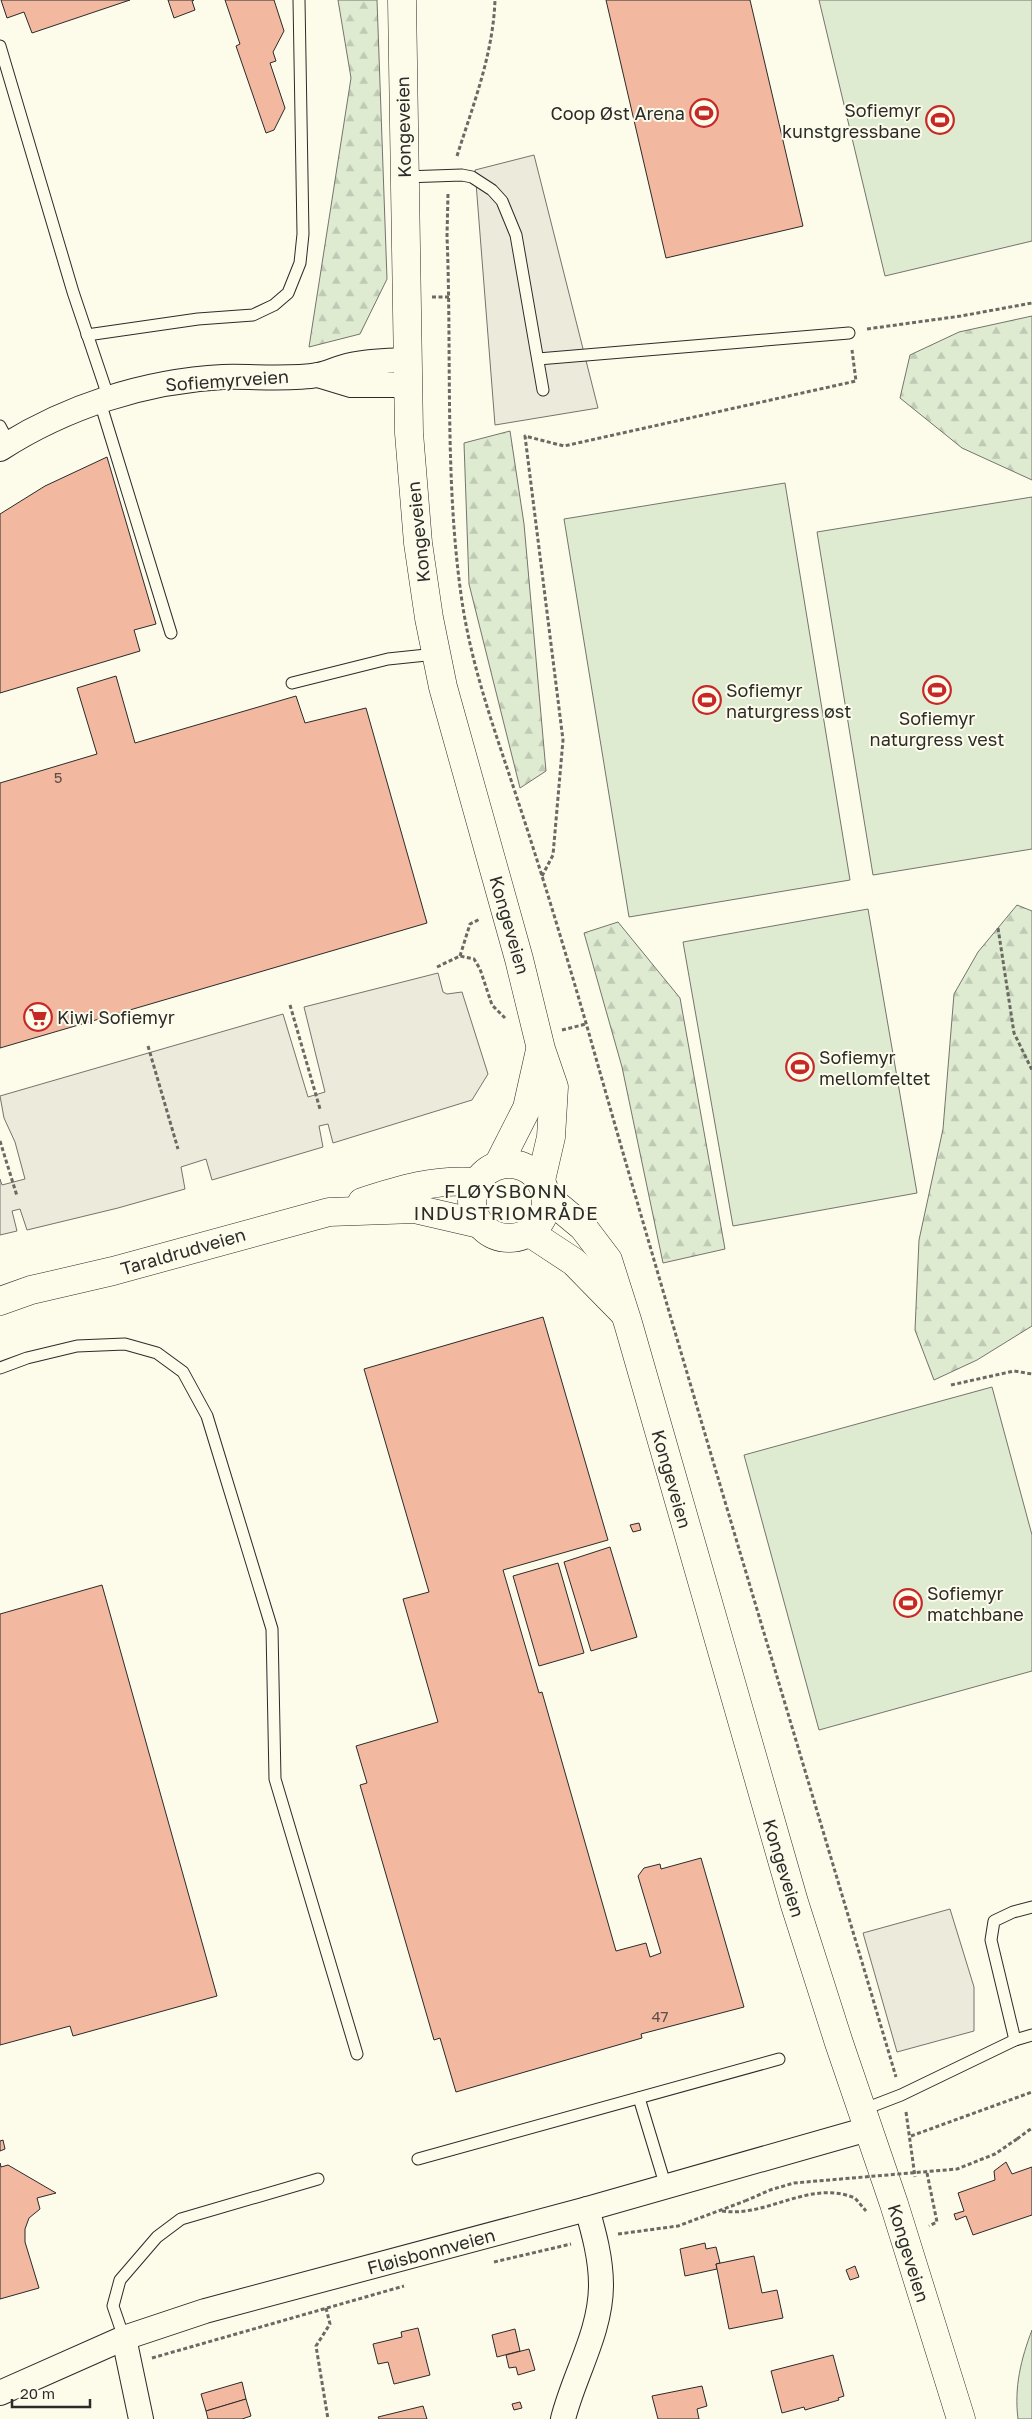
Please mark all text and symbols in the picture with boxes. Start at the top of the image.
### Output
street label: Kongeveien [391,76,415,178]
sports icon: Coop Øst Arena [689,98,719,128]
place label: Sofiemyr kunstgressbane [782,99,921,142]
place label: Coop Øst Arena [550,102,685,124]
sports icon: Sofiemyr kunstgressbane [925,105,955,135]
street label: Sofiemyrveien [165,365,289,395]
street label: Kongeveien [402,480,434,584]
sports icon: Sofiemyr naturgress vest [922,675,952,705]
place label: Sofiemyr naturgress øst [726,679,851,722]
sports icon: Sofiemyr naturgress øst [692,685,722,715]
place label: Sofiemyr naturgress vest [870,707,1004,750]
house number: 5 [54,768,62,786]
street label: Kongeveien [485,873,535,977]
supermarket icon: Kiwi Sofiemyr [23,1002,53,1032]
place label: Kiwi Sofiemyr [57,1006,175,1028]
place label: Sofiemyr mellomfeltet [819,1046,931,1089]
sports icon: Sofiemyr mellomfeltet [785,1052,815,1082]
district label: FLØYSBONN INDUSTRIOMRÅDE [413,1179,599,1224]
street label: Taraldrudveien [118,1223,248,1279]
street label: Kongeveien [647,1427,697,1531]
place label: Sofiemyr matchbane [927,1582,1024,1625]
sports icon: Sofiemyr matchbane [893,1588,923,1618]
street label: Kongeveien [759,1816,809,1920]
house number: 47 [651,2007,669,2025]
street label: Kongeveien [884,2201,934,2305]
street label: Fløisbonnveien [365,2223,497,2279]
scale bar [12,2376,90,2408]
text: 20 m [20,2384,55,2402]

